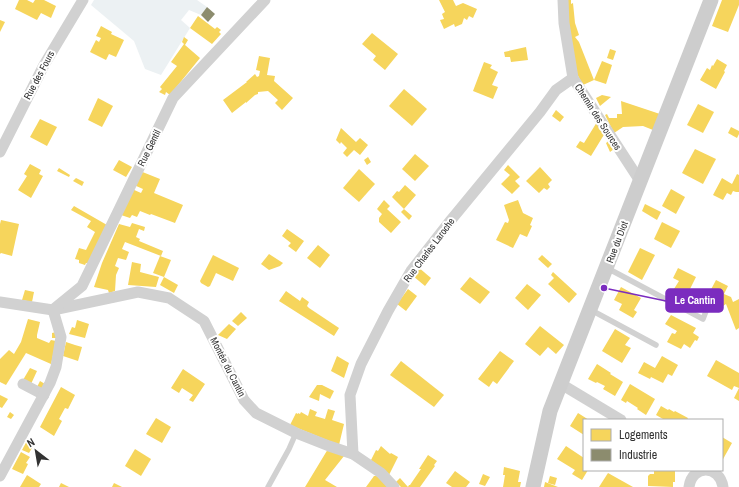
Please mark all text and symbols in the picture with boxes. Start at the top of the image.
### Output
street label: Rue des Fours [21,48,57,102]
street label: Chemin des Sources [572,81,624,153]
street label: Rue Gentil [135,127,164,168]
street label: Rue Charles Laroche [400,215,458,285]
street label: Rue du Diot [603,219,631,265]
callout: Le Cantin [666,289,723,312]
text: Le Cantin [674,293,716,307]
street label: Montée du Cantin [207,335,249,399]
legend [583,419,723,471]
text: Logements [619,427,668,443]
north arrow [16,431,56,471]
text: N [24,435,37,450]
text: Industrie [619,447,657,463]

